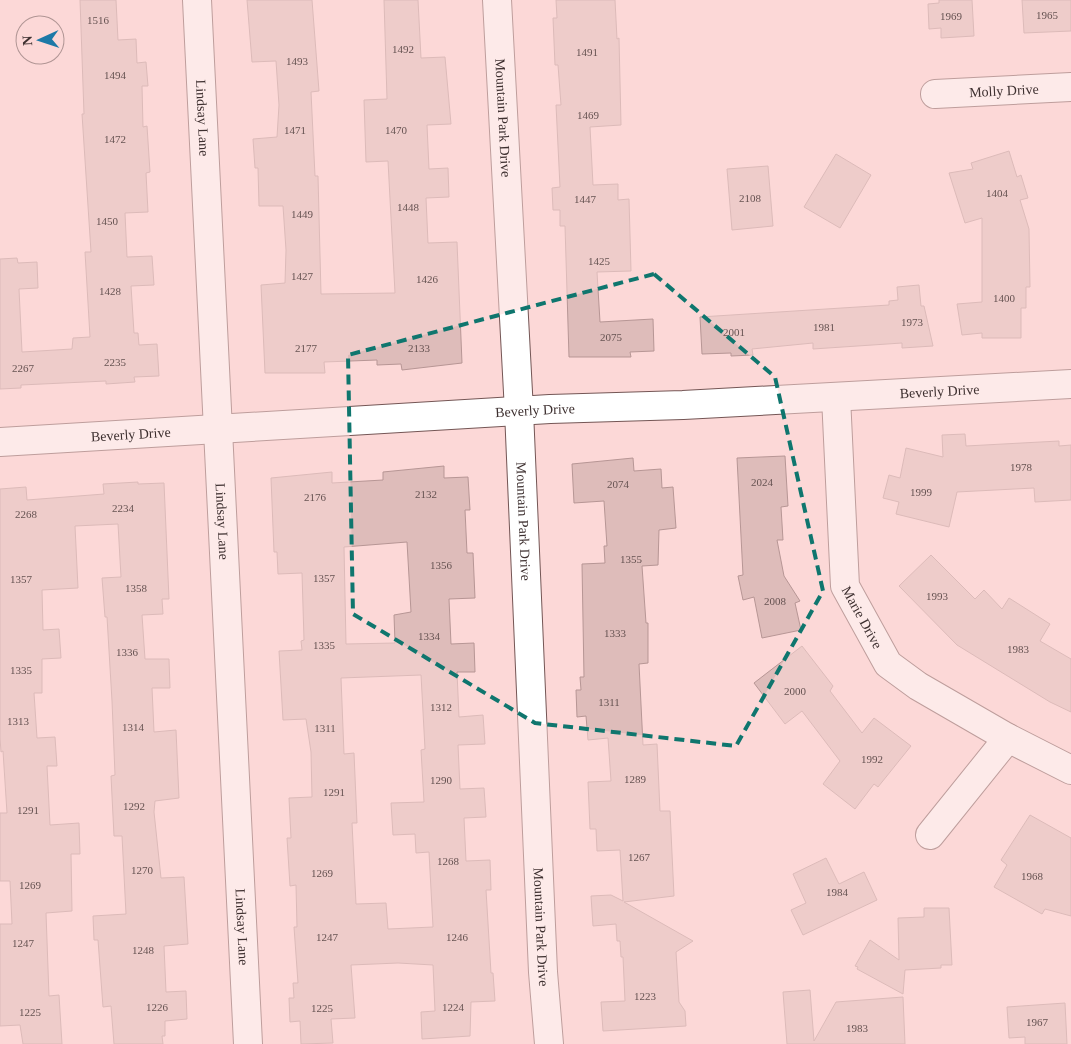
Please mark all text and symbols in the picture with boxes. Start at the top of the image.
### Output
house number: 1965 [1036,9,1059,21]
house number: 1969 [940,10,963,22]
house number: 1516 [87,14,110,26]
north arrow [15,15,65,65]
text: N [20,35,35,46]
house number: 1492 [392,43,414,55]
house number: 1491 [576,46,598,58]
house number: 1493 [286,55,309,67]
street label: Mountain Park Drive [492,58,513,178]
house number: 1494 [104,69,127,81]
street label: Lindsay Lane [193,79,212,157]
street label: Molly Drive [969,82,1039,100]
house number: 1469 [577,109,600,121]
house number: 1471 [284,124,306,136]
house number: 1470 [385,124,408,136]
house number: 1472 [104,133,126,145]
house number: 1404 [986,187,1009,199]
house number: 2108 [739,192,762,204]
house number: 1447 [574,193,597,205]
house number: 1448 [397,201,420,213]
house number: 1449 [291,208,314,220]
house number: 1450 [96,215,119,227]
house number: 1425 [588,255,611,267]
house number: 1427 [291,270,314,282]
house number: 1426 [416,273,439,285]
house number: 1428 [99,285,122,297]
house number: 1400 [993,292,1016,304]
house number: 1973 [901,316,924,328]
house number: 1981 [813,321,835,333]
house number: 2001 [723,326,745,338]
house number: 2075 [600,331,623,343]
house number: 2177 [295,342,318,354]
house number: 2133 [408,342,431,354]
house number: 2235 [104,356,127,368]
house number: 2267 [12,362,35,374]
street label: Beverly Drive [899,382,980,401]
street label: Beverly Drive [495,401,575,420]
street label: Beverly Drive [91,425,171,445]
house number: 1978 [1010,461,1033,473]
street label: Mountain Park Drive [513,462,533,581]
house number: 2024 [751,476,774,488]
house number: 2074 [607,478,630,490]
street label: Lindsay Lane [213,483,231,560]
house number: 1999 [910,486,933,498]
house number: 2132 [415,488,437,500]
house number: 2176 [304,491,327,503]
house number: 2234 [112,502,135,514]
house number: 2268 [15,508,38,520]
house number: 1355 [620,553,643,565]
house number: 1356 [430,559,453,571]
house number: 1357 [313,572,336,584]
house number: 1357 [10,573,33,585]
house number: 1358 [125,582,148,594]
street label: Marie Drive [839,584,885,651]
house number: 1993 [926,590,949,602]
house number: 2008 [764,595,787,607]
house number: 1333 [604,627,627,639]
house number: 1334 [418,630,441,642]
house number: 1335 [313,639,336,651]
house number: 1983 [1007,643,1030,655]
house number: 1336 [116,646,139,658]
house number: 1335 [10,664,33,676]
house number: 2000 [784,685,807,697]
house number: 1311 [598,696,620,708]
house number: 1312 [430,701,452,713]
house number: 1313 [7,715,30,727]
house number: 1314 [122,721,145,733]
house number: 1311 [314,722,336,734]
house number: 1992 [861,753,883,765]
house number: 1289 [624,773,647,785]
house number: 1290 [430,774,453,786]
house number: 1291 [323,786,345,798]
house number: 1292 [123,800,145,812]
house number: 1291 [17,804,39,816]
house number: 1267 [628,851,651,863]
house number: 1268 [437,855,460,867]
house number: 1270 [131,864,154,876]
house number: 1269 [311,867,334,879]
street label: Mountain Park Drive [531,867,551,987]
house number: 1968 [1021,870,1044,882]
house number: 1269 [19,879,42,891]
house number: 1984 [826,886,849,898]
street label: Lindsay Lane [232,888,251,966]
house number: 1247 [316,931,339,943]
house number: 1246 [446,931,469,943]
house number: 1247 [12,937,35,949]
house number: 1248 [132,944,155,956]
house number: 1223 [634,990,657,1002]
house number: 1226 [146,1001,169,1013]
house number: 1224 [442,1001,465,1013]
house number: 1225 [311,1002,334,1014]
house number: 1225 [19,1006,42,1018]
house number: 1967 [1026,1016,1049,1028]
house number: 1983 [846,1022,869,1034]

